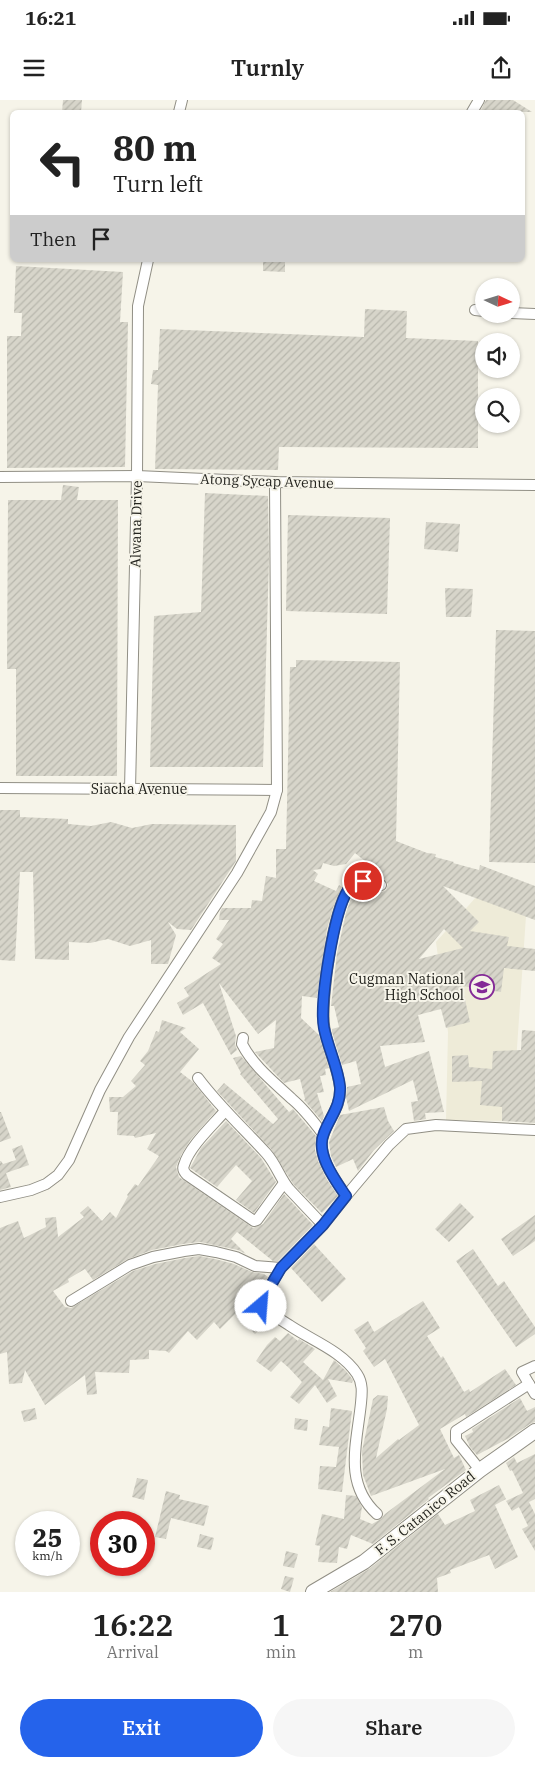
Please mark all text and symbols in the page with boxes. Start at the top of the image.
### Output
text: 16:21 [25,6,76,30]
text: Turnly [231,53,304,82]
icon: menu [20,54,48,82]
icon: share [487,54,515,82]
text: 80 m [113,125,197,171]
icon: left [30,130,95,195]
text: Turn left [113,169,203,198]
icon: arrive [87,225,115,253]
text: Then [30,227,77,251]
north arrow [475,278,520,322]
map controls [475,278,520,433]
button: sound [475,333,520,378]
button: search [475,388,520,433]
street label: Atong Sycap Avenue [200,470,334,492]
street label: Alwana Drive [126,480,146,568]
street label: Siacha Avenue [91,780,187,798]
pin [342,860,384,902]
icon: arrive [349,867,377,895]
place label: Cugman National High School [349,970,464,1004]
school or university icon: Cugman National High School [469,974,495,1000]
position arrow [234,1279,286,1331]
street label: F. S. Catanico Road [371,1467,479,1559]
speed limit sign: 30 [90,1511,155,1576]
text: 25 [32,1521,63,1554]
text: km/h [32,1548,63,1563]
text: 16:22 [92,1605,173,1644]
text: 1 [272,1605,290,1644]
text: 270 [389,1605,443,1644]
text: Arrival [107,1642,159,1662]
text: min [266,1642,296,1662]
text: m [408,1642,423,1662]
button: Exit [20,1699,263,1757]
button: Share [273,1699,515,1757]

